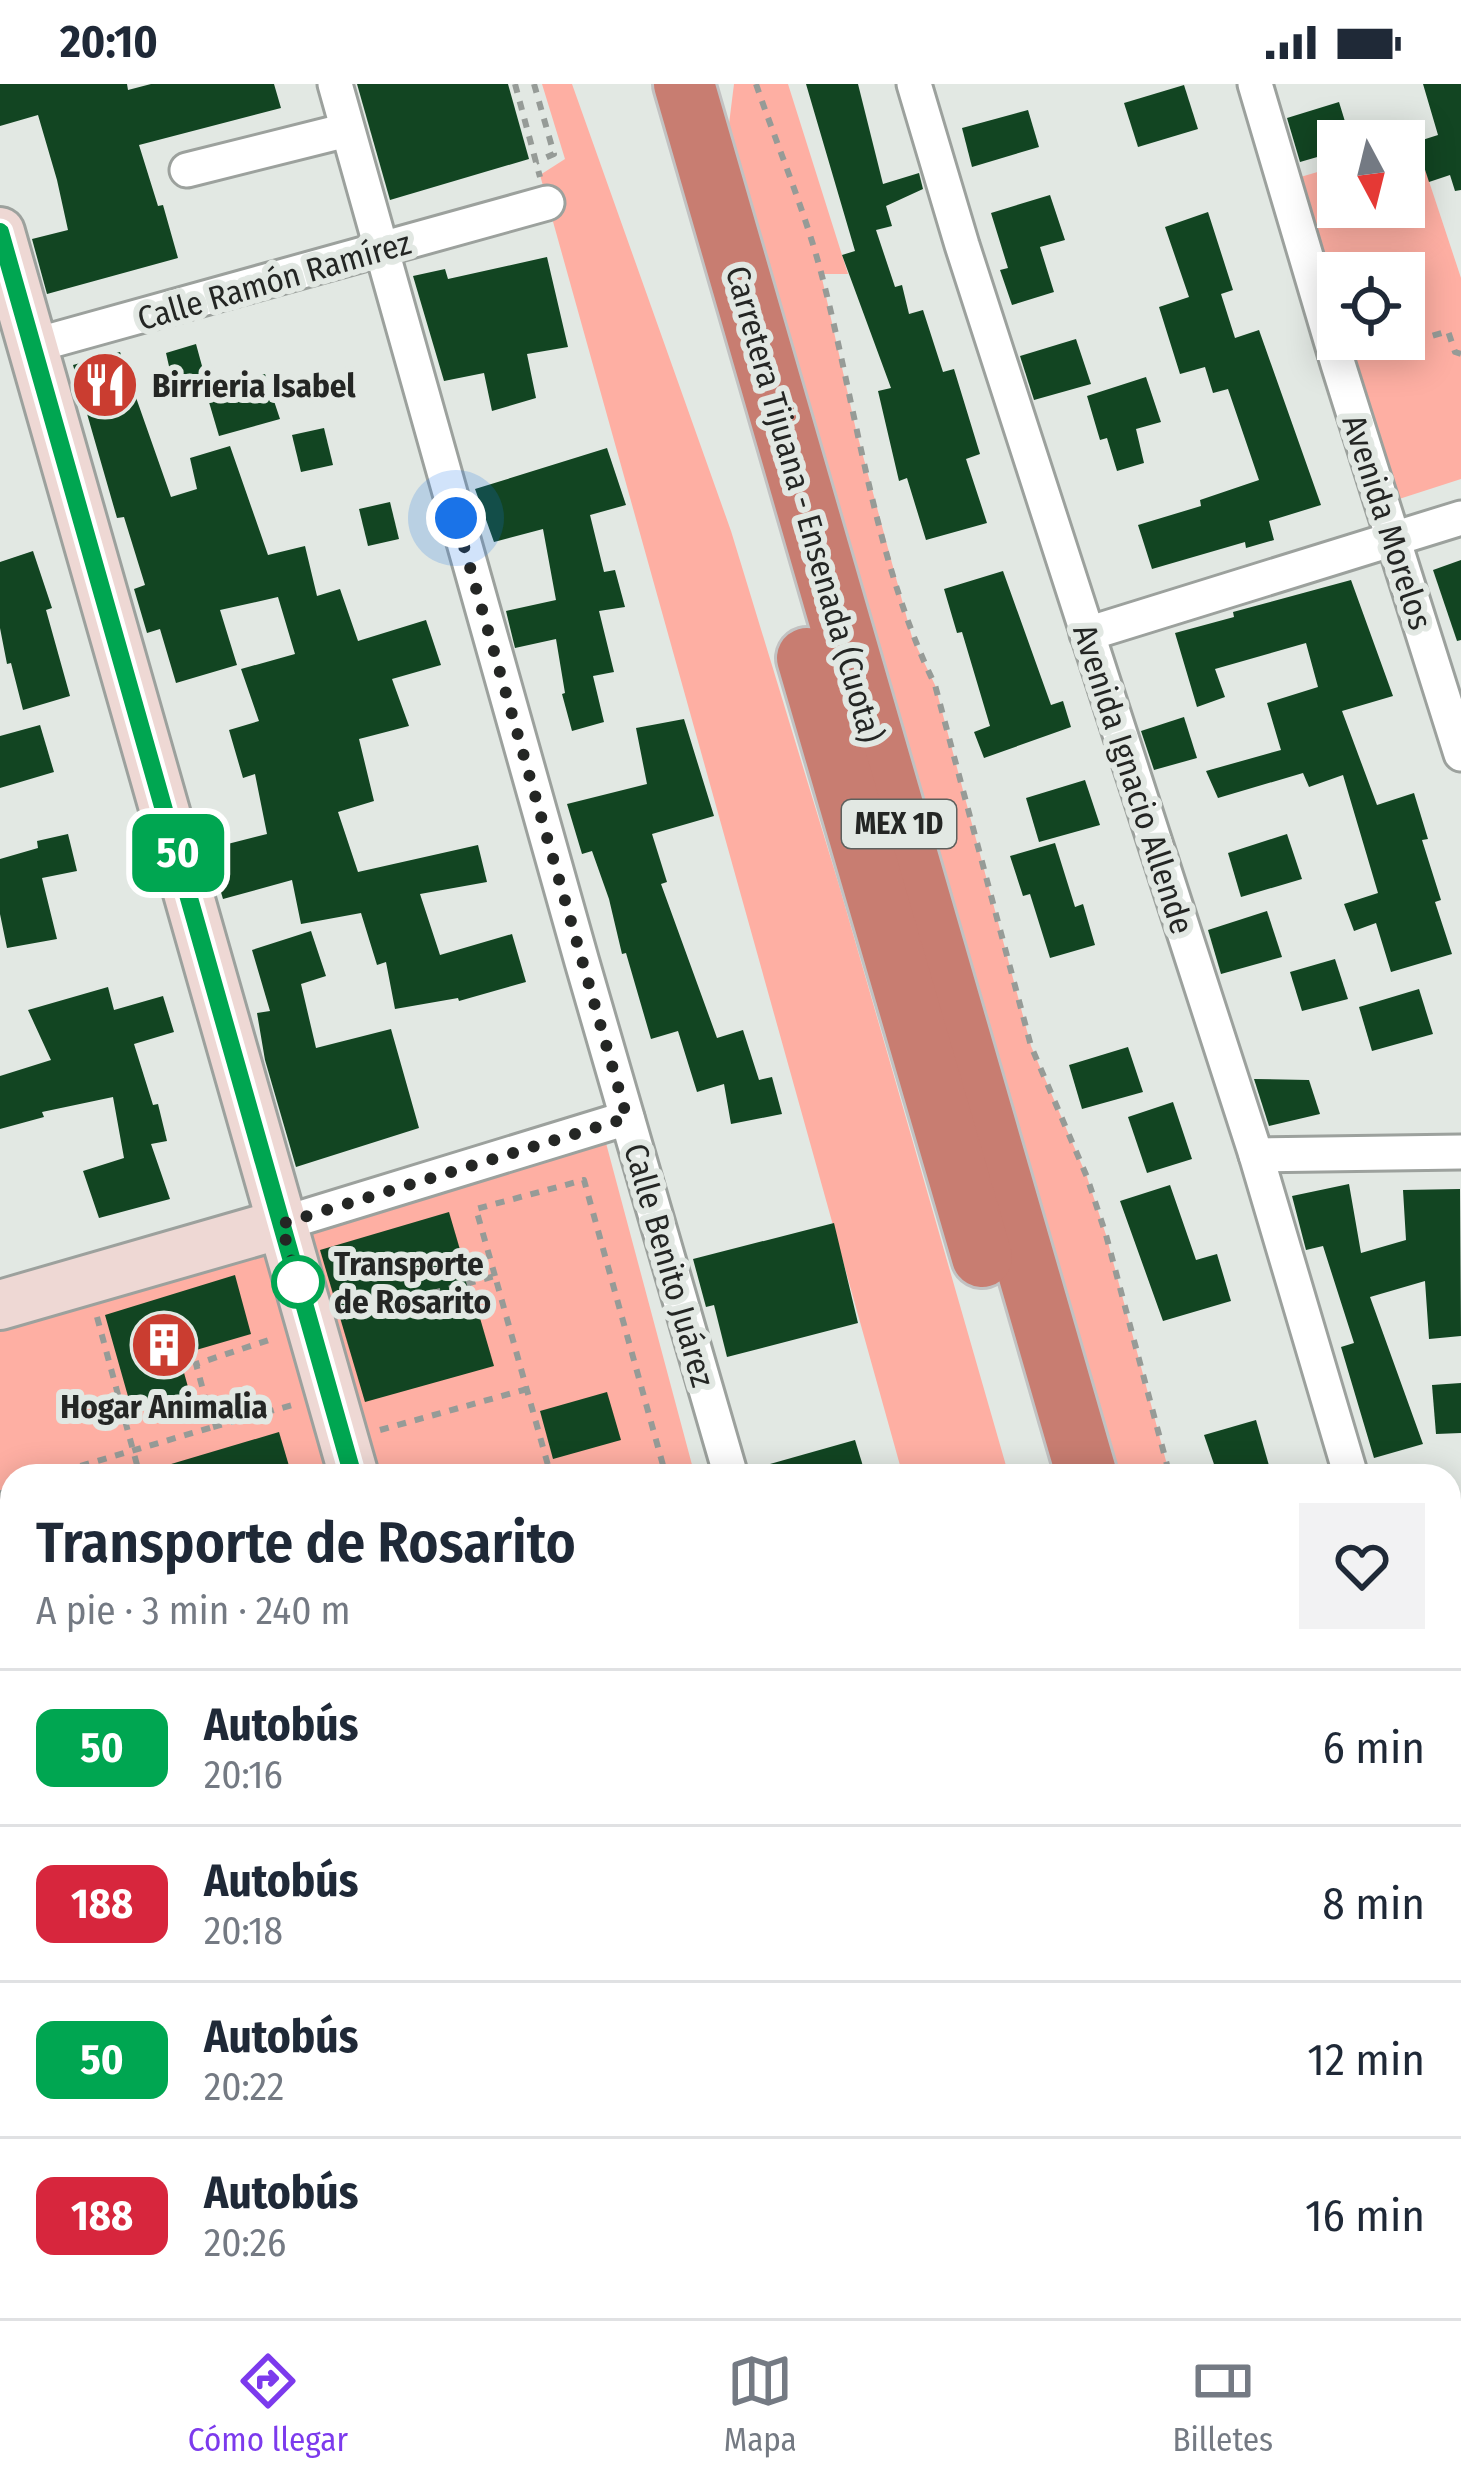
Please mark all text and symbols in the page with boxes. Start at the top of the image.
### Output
text: 20:10 [60,15,158,69]
north arrow [1317,120,1425,228]
map controls [1317,120,1425,360]
street label: Calle Ramón Ramírez [133,223,416,339]
button: locate [1317,252,1425,360]
street label: Carretera Tijuana - Ensenada (Cuota) [717,261,891,747]
restaurant icon: Birrieria Isabel [70,350,140,420]
place label: Birrieria Isabel [152,366,357,406]
street label: Avenida Morelos [1334,410,1441,635]
your location [426,488,486,548]
street label: Avenida Ignacio Allende [1064,619,1202,939]
road number: MEX 1D [842,800,956,848]
line badge: 50 [124,814,232,892]
text: 50 [156,828,200,878]
street label: Calle Benito Juárez [615,1139,723,1392]
place label: Transporte de Rosarito [334,1244,491,1322]
marker: Transporte de Rosarito [273,1257,323,1307]
building icon: Hogar Animalia [129,1310,199,1380]
place label: Hogar Animalia [60,1387,268,1427]
button: heart [1299,1503,1425,1629]
text: Transporte de Rosarito [36,1509,576,1577]
text: A pie · 3 min · 240 m [36,1588,351,1634]
text: Autobús [204,1698,358,1752]
text: 6 min [1322,1721,1425,1775]
text: 50 [80,1723,124,1773]
text: 20:16 [204,1752,283,1798]
text: Autobús [204,1854,358,1908]
text: 8 min [1322,1877,1425,1931]
text: 188 [71,1879,133,1929]
text: 20:18 [204,1908,283,1954]
text: Autobús [204,2010,358,2064]
text: 12 min [1307,2033,1425,2087]
text: 50 [80,2035,124,2085]
text: 20:22 [204,2064,284,2110]
text: Autobús [204,2166,358,2220]
text: 16 min [1305,2189,1425,2243]
text: 188 [71,2191,133,2241]
text: 20:26 [204,2220,286,2266]
tab: Cómo llegar [188,2348,348,2460]
tab: Mapa [724,2348,797,2460]
tab: Billetes [1172,2348,1273,2460]

